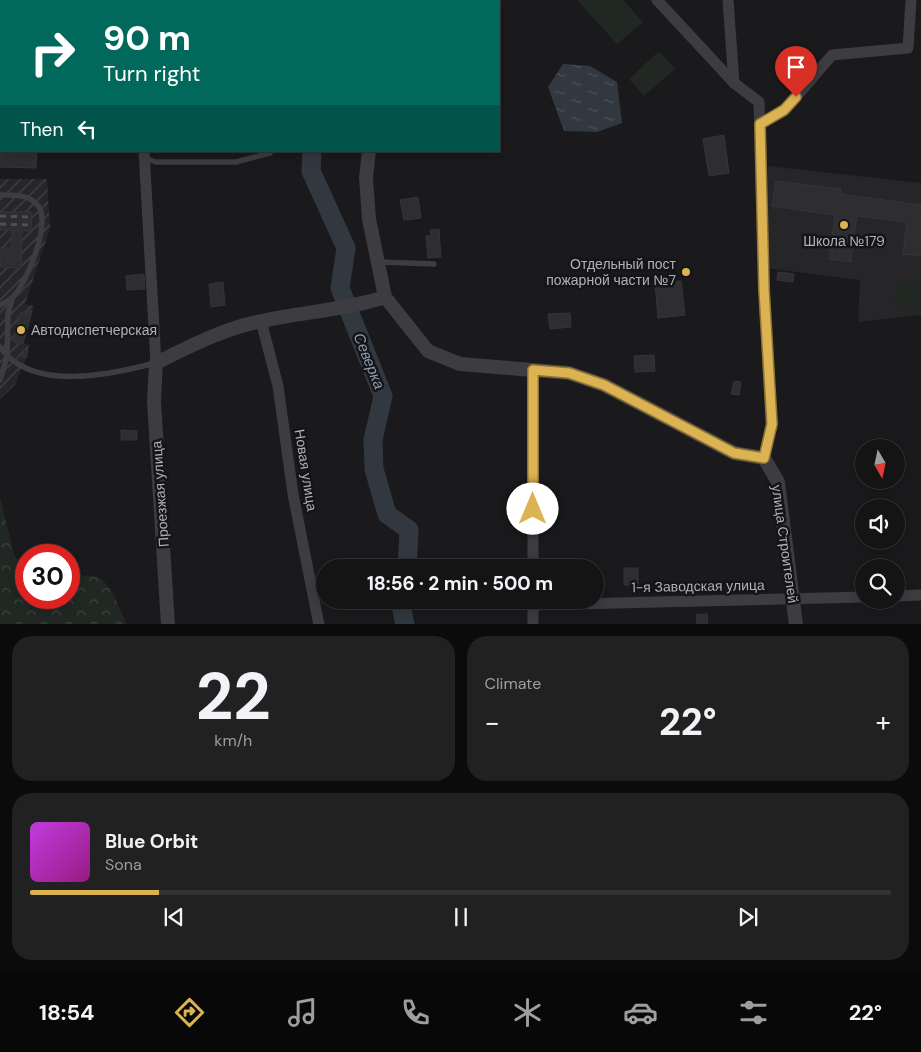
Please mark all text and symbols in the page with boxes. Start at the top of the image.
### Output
text: 90 m [103,15,191,61]
icon: right [20,20,85,85]
pin [775,46,817,97]
icon: arrive [782,53,810,81]
text: Turn right [103,59,200,88]
icon: left [73,115,101,143]
text: Then [20,117,63,142]
marker: Школа №179 [838,219,850,231]
place label: Школа №179 [803,232,885,250]
place label: Отдельный пост пожарной части №7 [546,255,677,289]
marker: Отдельный пост пожарной части №7 [680,266,692,278]
place label: Автодиспетчерская [31,321,157,339]
marker: Автодиспетчерская [15,324,27,336]
water label: Северка [349,330,389,392]
street label: Новая улица [291,428,321,512]
north arrow [855,439,905,489]
map controls [855,439,905,609]
street label: Проезжая улица [147,440,173,548]
position arrow [506,482,558,534]
street label: улица Строителей [768,484,802,604]
button: sound [855,499,905,549]
speed limit sign: 30 [15,544,80,609]
button: search [855,559,905,609]
text: 18:56 · 2 min · 500 m [367,571,553,596]
street label: 1-я Заводская улица [631,576,765,596]
text: 22 [196,655,271,739]
text: Climate [485,673,541,694]
text: 22° [659,697,717,747]
text: − [485,704,500,741]
text: + [876,704,891,741]
text: km/h [214,730,252,751]
text: Blue Orbit [105,829,198,854]
text: Sona [105,854,142,875]
icon: previous [160,903,188,931]
icon: pause [447,903,475,931]
icon: next [734,903,762,931]
icon: directions [172,995,207,1030]
icon: music [285,995,320,1030]
icon: phone [398,995,433,1030]
icon: climate [510,995,545,1030]
icon: car [623,995,658,1030]
icon: filters [736,995,771,1030]
text: 18:54 [39,998,94,1027]
text: 22° [849,998,882,1027]

